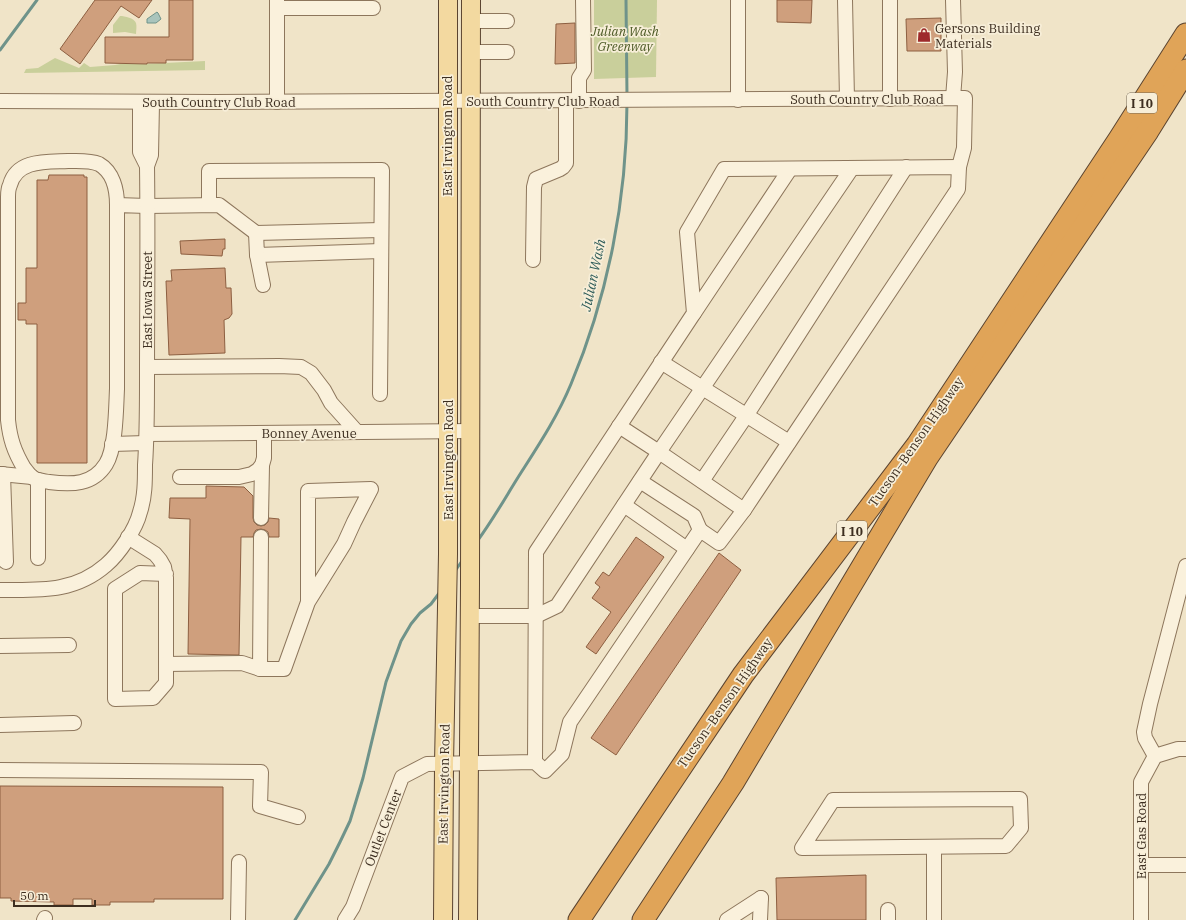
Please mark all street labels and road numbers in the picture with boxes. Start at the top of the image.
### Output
street label: East Irvington Road [439,76,456,196]
street label: South Country Club Road [790,91,944,108]
street label: South Country Club Road [466,93,620,110]
road number: I 10 [1127,93,1157,113]
street label: South Country Club Road [142,94,296,111]
street label: East Iowa Street [139,251,156,349]
street label: Tucson–Benson Highway [865,374,967,510]
street label: East Irvington Road [440,400,457,520]
street label: Bonney Avenue [261,425,357,442]
road number: I 10 [837,521,867,541]
street label: Tucson–Benson Highway [674,635,776,771]
street label: East Irvington Road [434,723,454,844]
street label: Outlet Center [360,787,406,869]
street label: East Gas Road [1133,793,1150,879]

